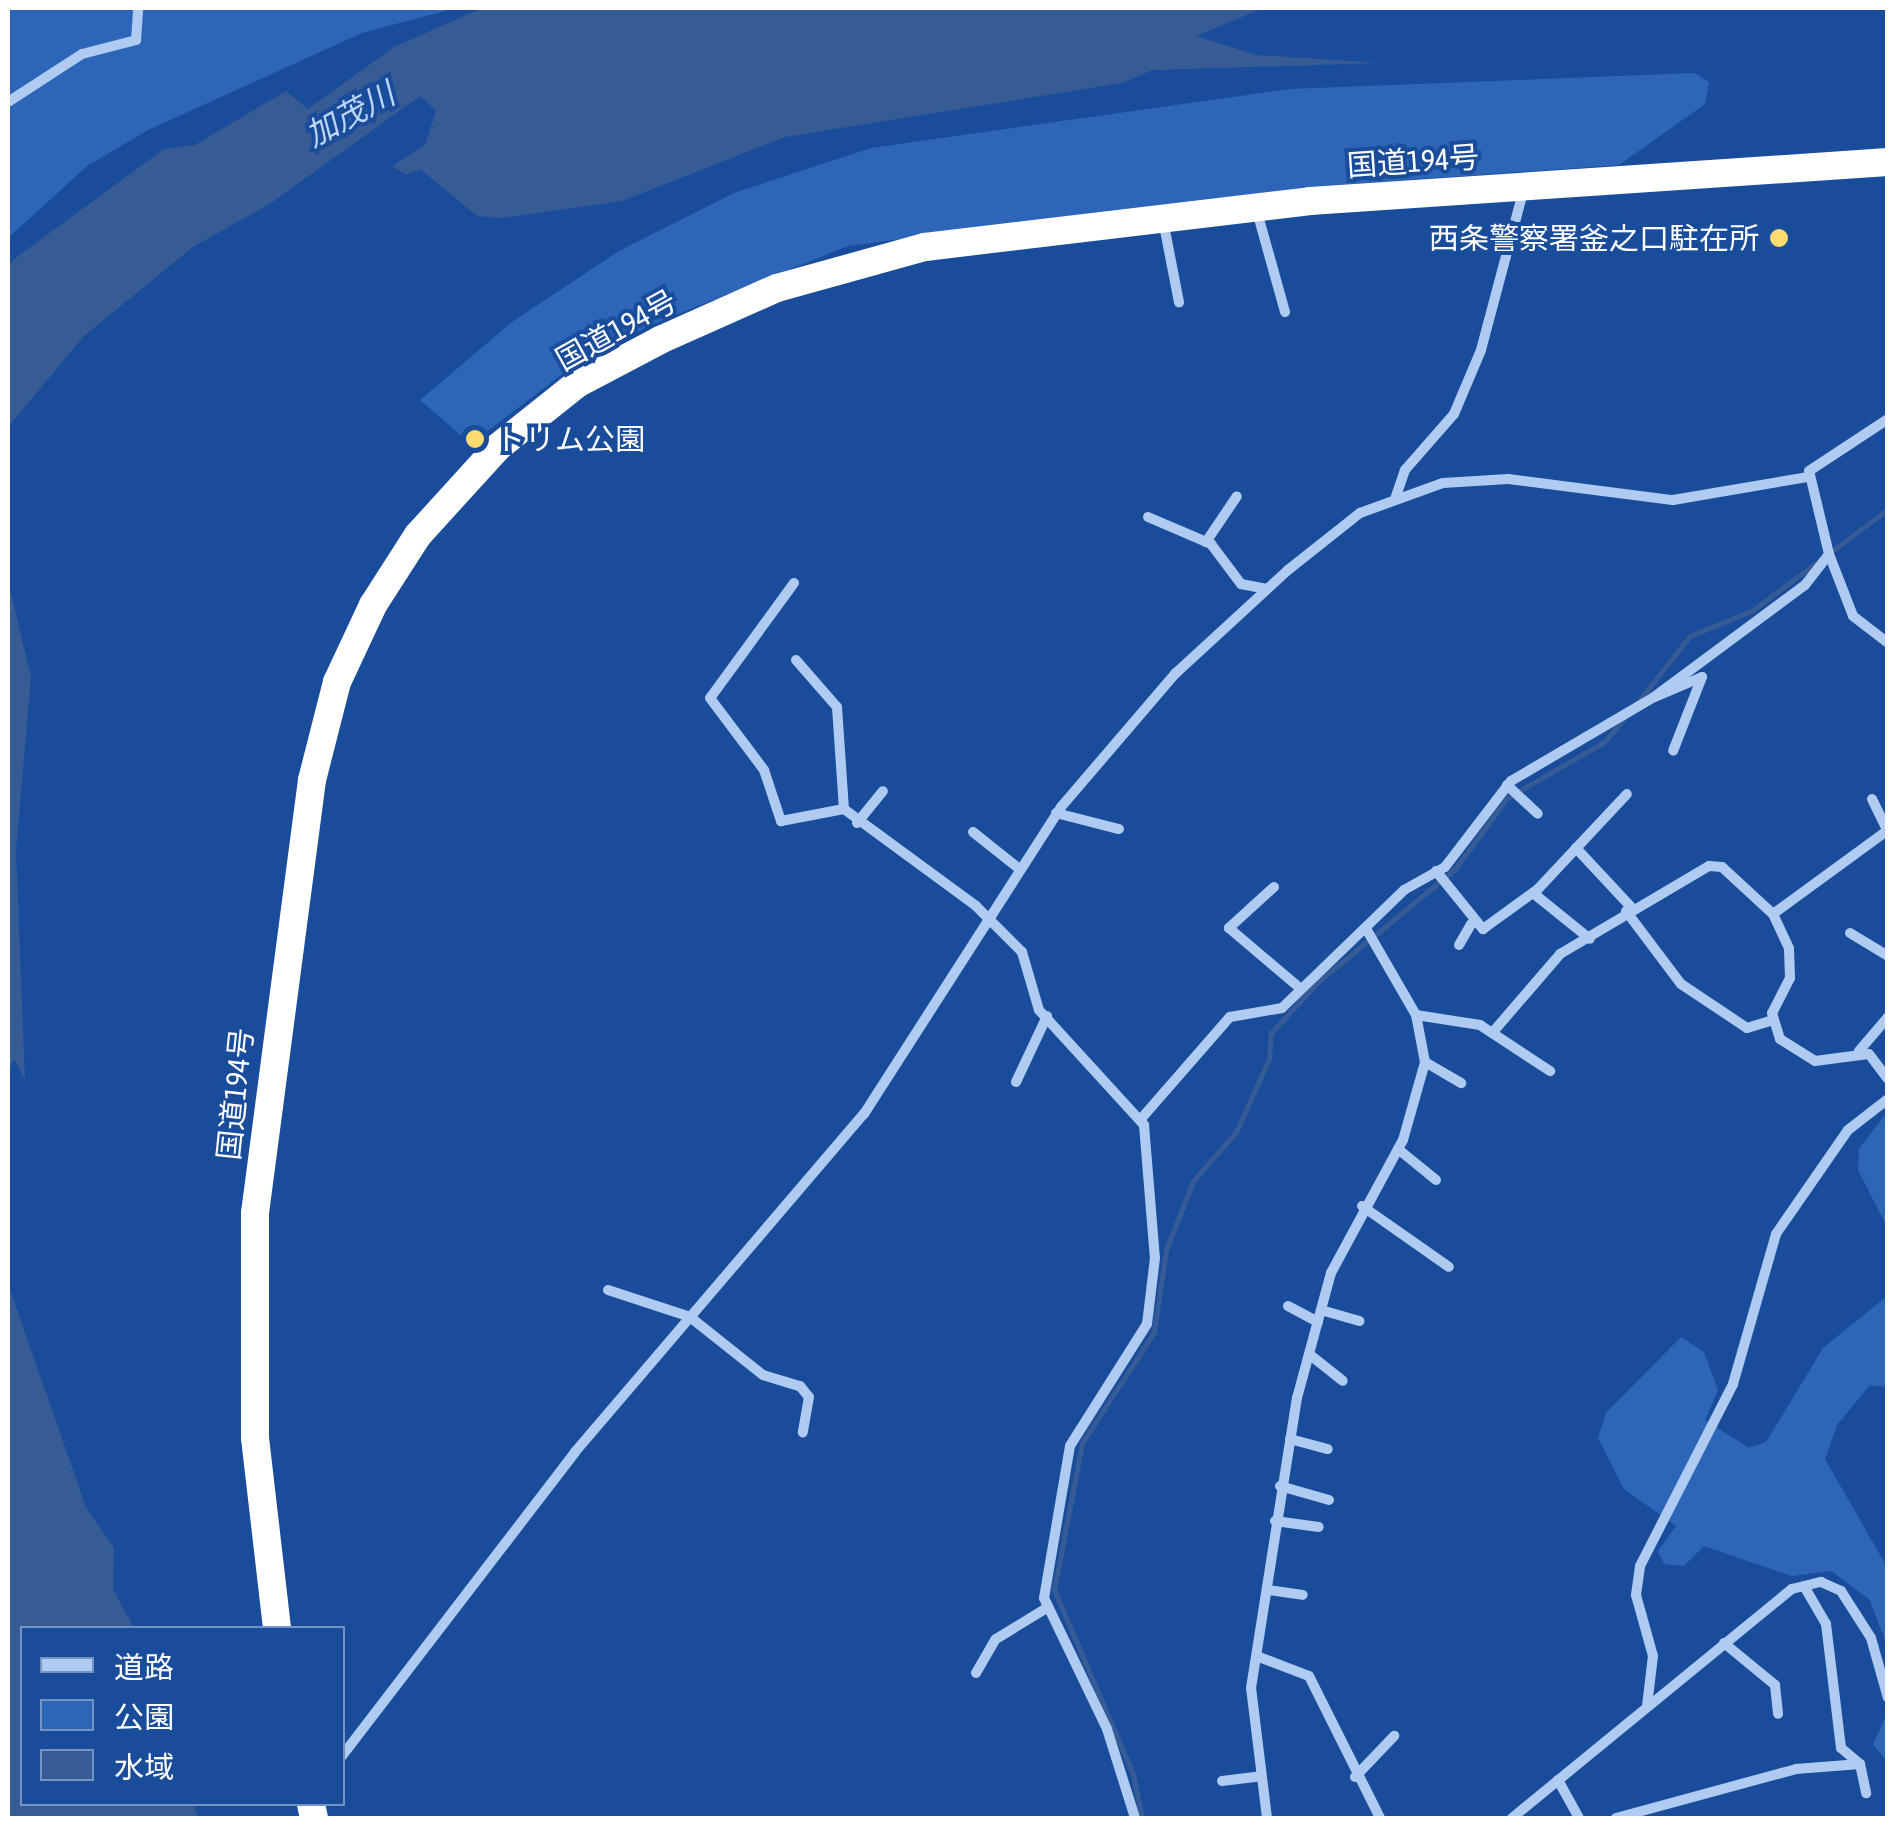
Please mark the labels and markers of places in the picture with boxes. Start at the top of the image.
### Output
place label: 西条警察署釜之口駐在所 [1429,220,1759,256]
marker: 西条警察署釜之口駐在所 [1768,227,1790,249]
place label: トリム公園 [495,421,645,457]
marker: トリム公園 [464,428,486,450]

